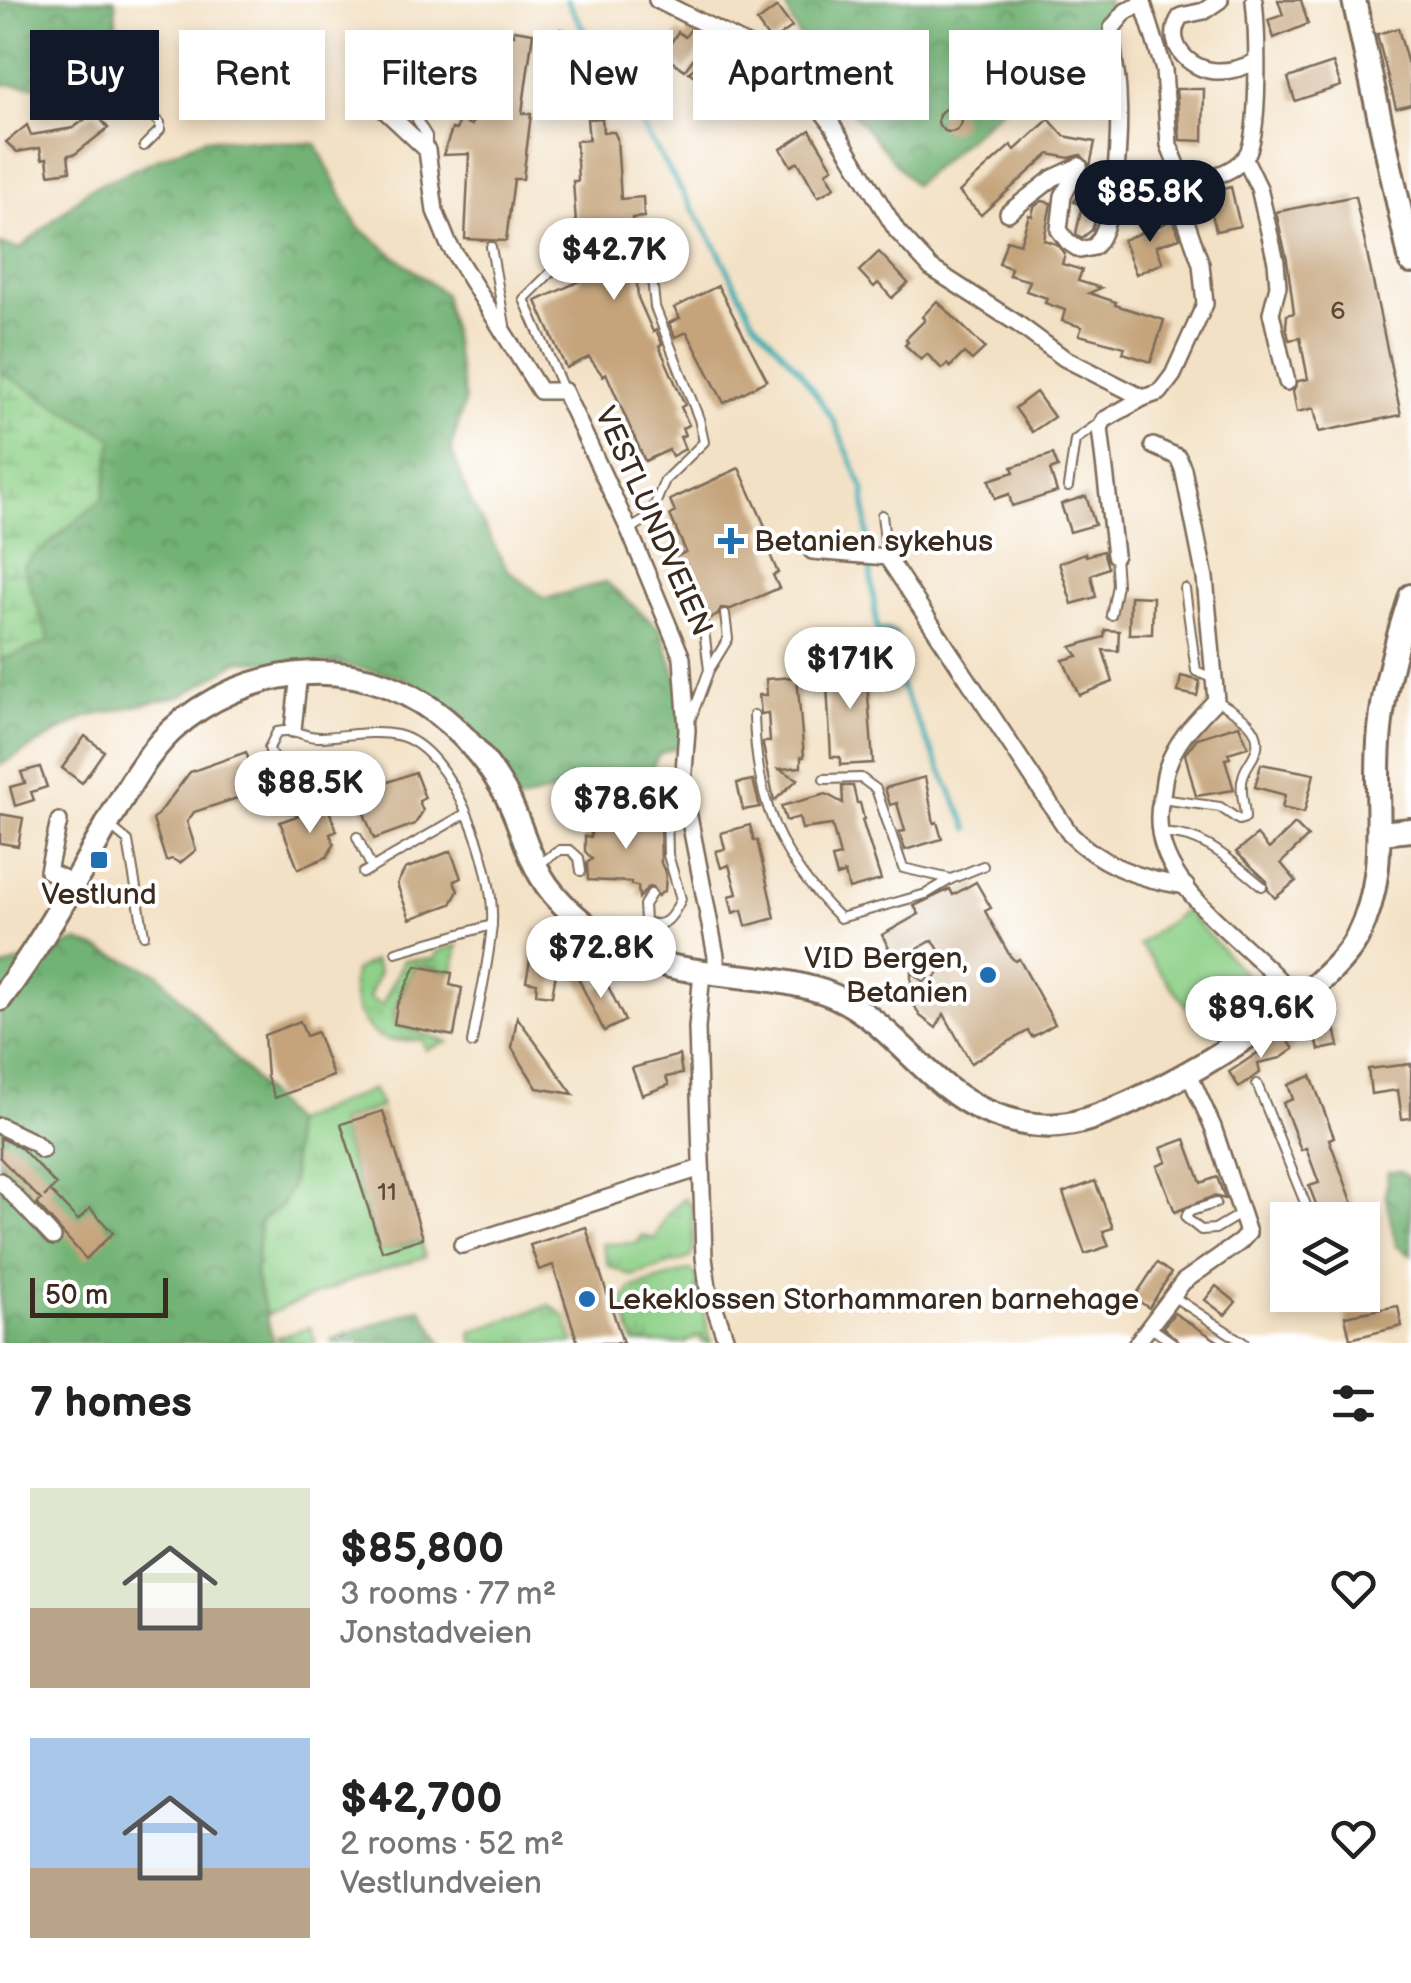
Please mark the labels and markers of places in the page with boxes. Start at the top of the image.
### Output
pin: $85.8K [1069,160,1231,245]
pin: $42.7K [533,218,695,303]
place label: Betanien sykehus [754,524,993,560]
marker: Betanien sykehus [718,528,744,554]
pin: $171K [780,627,920,712]
pin: $88.5K [229,751,391,836]
pin: $78.6K [545,767,707,852]
marker: Vestlund [88,849,110,871]
place label: Vestlund [41,877,157,913]
pin: $72.8K [520,916,682,1001]
place label: VID Bergen, Betanien [804,941,968,1011]
marker: VID Bergen, Betanien [977,964,999,986]
pin: $89.6K [1180,976,1342,1061]
place label: Lekeklossen Storhammaren barnehage [607,1282,1139,1318]
marker: Lekeklossen Storhammaren barnehage [576,1288,598,1310]

